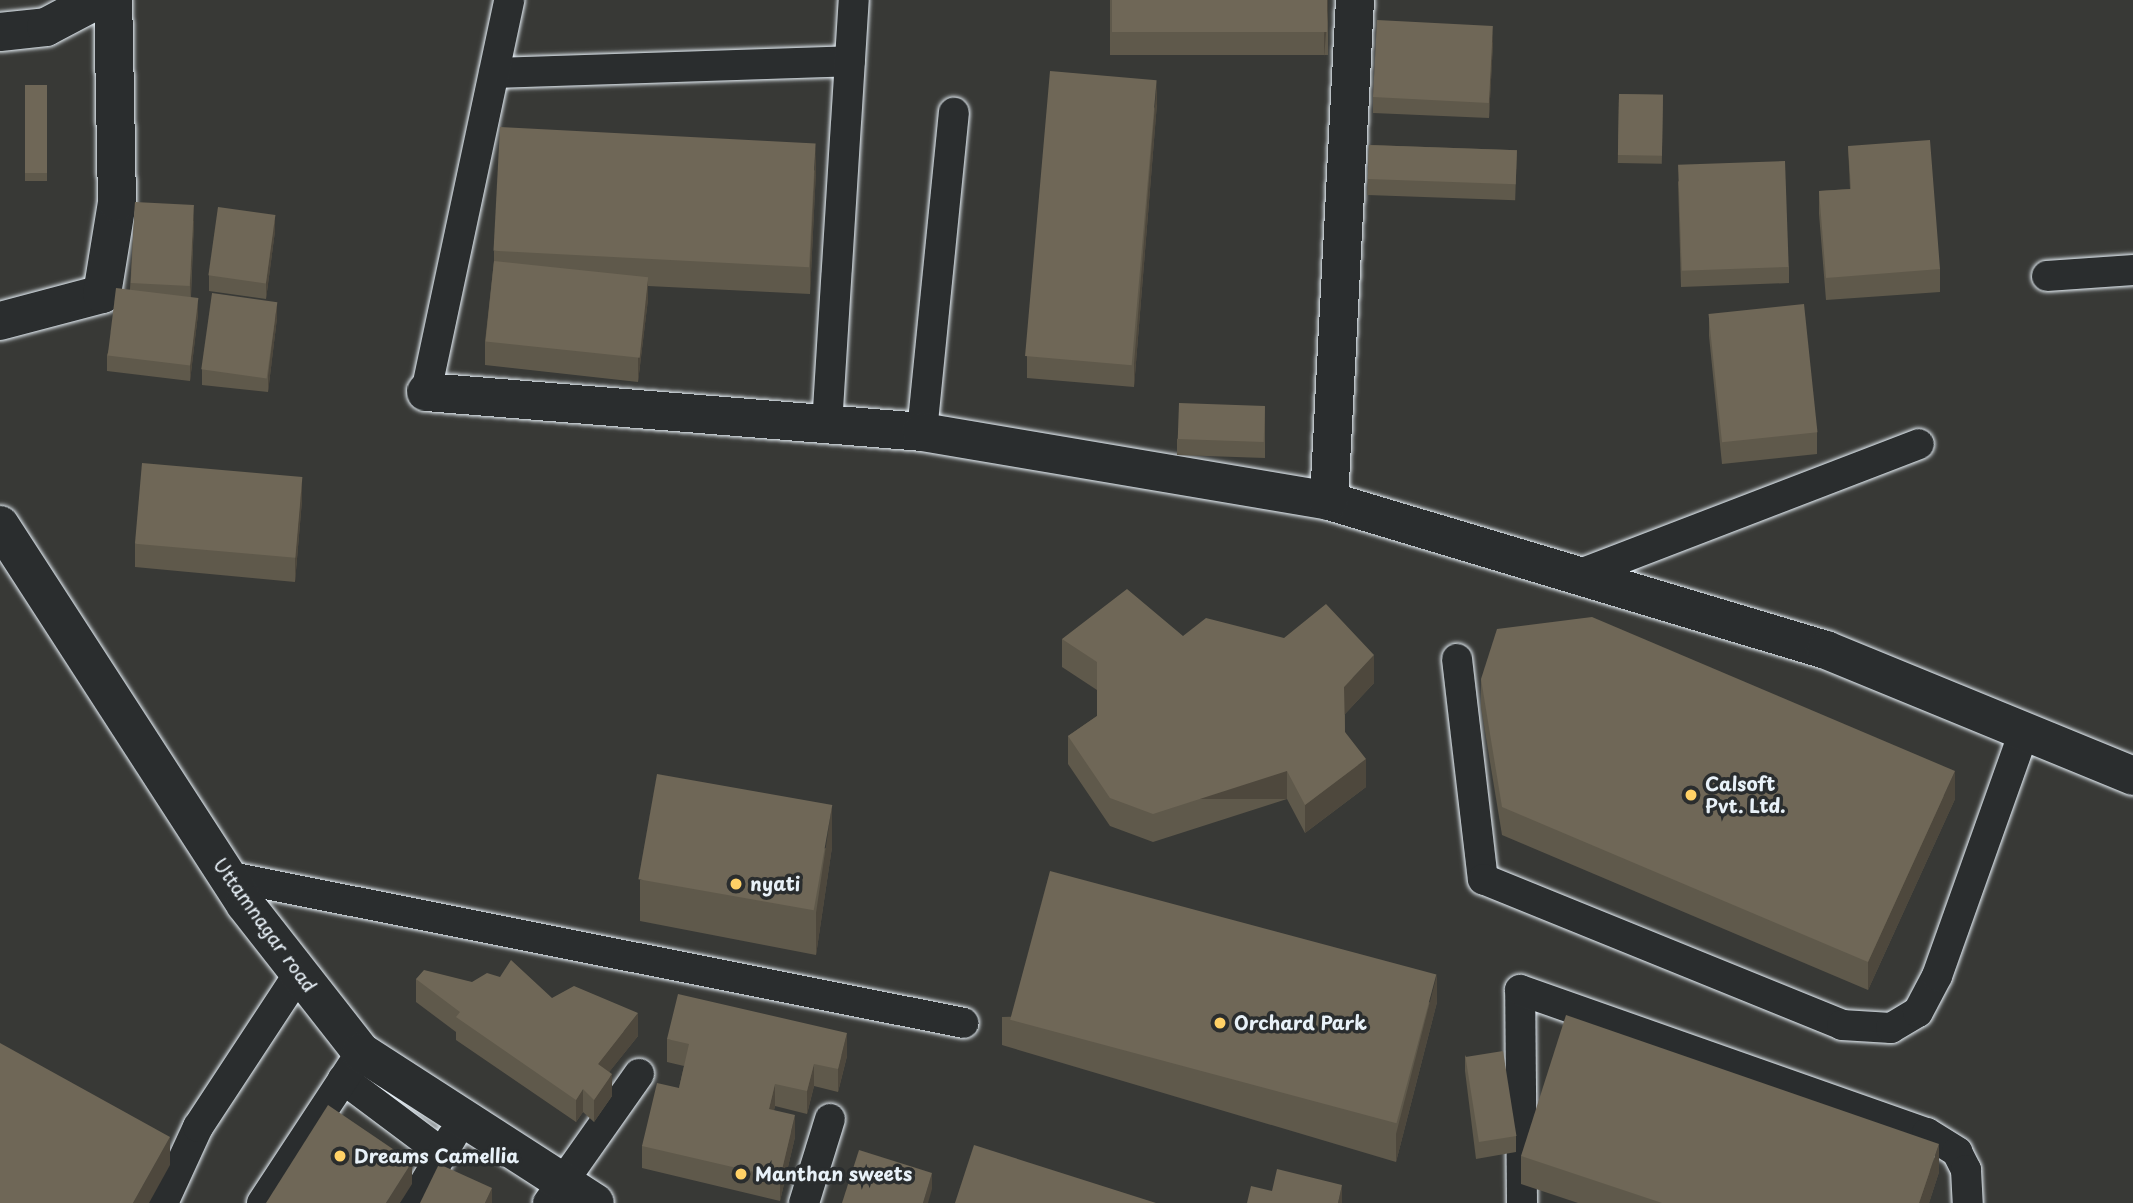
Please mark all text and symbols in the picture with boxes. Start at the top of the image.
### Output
place label: Calsoft Pvt. Ltd. [1705,773,1786,817]
marker: Calsoft Pvt. Ltd. [1683,787,1699,803]
street label: Uttamnagar road [208,853,322,997]
place label: nyati [750,873,800,895]
marker: nyati [728,876,744,892]
place label: Orchard Park [1234,1012,1368,1034]
marker: Orchard Park [1212,1015,1228,1031]
place label: Dreams Camellia [354,1145,519,1167]
marker: Dreams Camellia [332,1148,348,1164]
place label: Manthan sweets [755,1163,912,1185]
marker: Manthan sweets [733,1166,749,1182]

